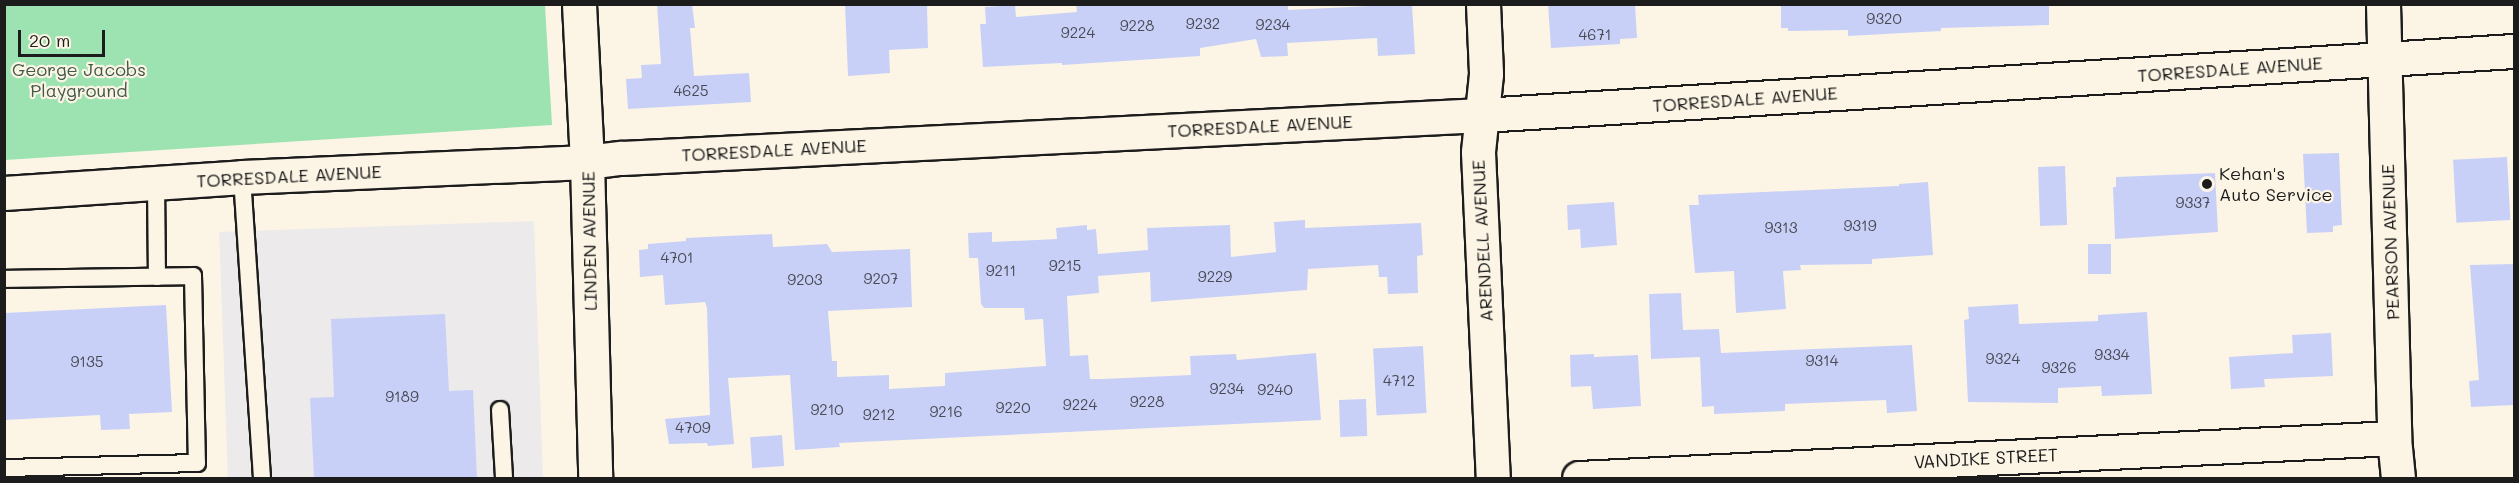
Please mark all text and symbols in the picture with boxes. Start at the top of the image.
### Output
house number: 9320 [1866,10,1902,28]
house number: 9232 [1186,15,1220,33]
house number: 9234 [1256,16,1290,34]
house number: 9228 [1120,17,1154,35]
scale bar [21,18,108,56]
house number: 9224 [1061,24,1095,42]
house number: 4671 [1579,26,1611,44]
text: 20 m [29,28,70,52]
street label: TORRESDALE AVENUE [2137,52,2323,86]
park label: George Jacobs Playground [12,59,146,101]
house number: 4625 [674,82,708,100]
street label: TORRESDALE AVENUE [1652,82,1838,116]
street label: TORRESDALE AVENUE [1167,110,1353,142]
street label: TORRESDALE AVENUE [681,134,867,166]
street label: ARENDELL AVENUE [1467,159,1497,323]
street label: TORRESDALE AVENUE [196,160,382,192]
place label: Kehan's Auto Service [2219,163,2333,206]
street label: PEARSON AVENUE [2376,164,2404,320]
street label: LINDEN AVENUE [577,171,601,311]
marker: Kehan's Auto Service [2200,177,2214,191]
house number: 9337 [2176,194,2210,212]
house number: 9319 [1843,217,1877,235]
house number: 9313 [1764,219,1798,237]
house number: 4701 [660,249,694,267]
house number: 9215 [1049,257,1081,275]
house number: 9211 [986,262,1016,280]
house number: 9229 [1198,268,1232,286]
house number: 9207 [864,270,898,288]
house number: 9203 [787,271,823,289]
house number: 9334 [2094,346,2130,364]
house number: 9324 [1986,350,2020,368]
house number: 9314 [1805,352,1839,370]
house number: 9135 [70,353,104,371]
house number: 9326 [2041,359,2077,377]
house number: 4712 [1383,372,1415,390]
house number: 9234 [1210,380,1244,398]
house number: 9240 [1257,381,1293,399]
house number: 9189 [385,388,419,406]
house number: 9228 [1130,393,1164,411]
house number: 9224 [1063,396,1097,414]
house number: 9220 [996,399,1030,417]
house number: 9210 [810,401,844,419]
house number: 9216 [930,403,962,421]
house number: 9212 [863,406,895,424]
house number: 4709 [675,419,711,437]
street label: VANDIKE STREET [1913,443,2059,473]

